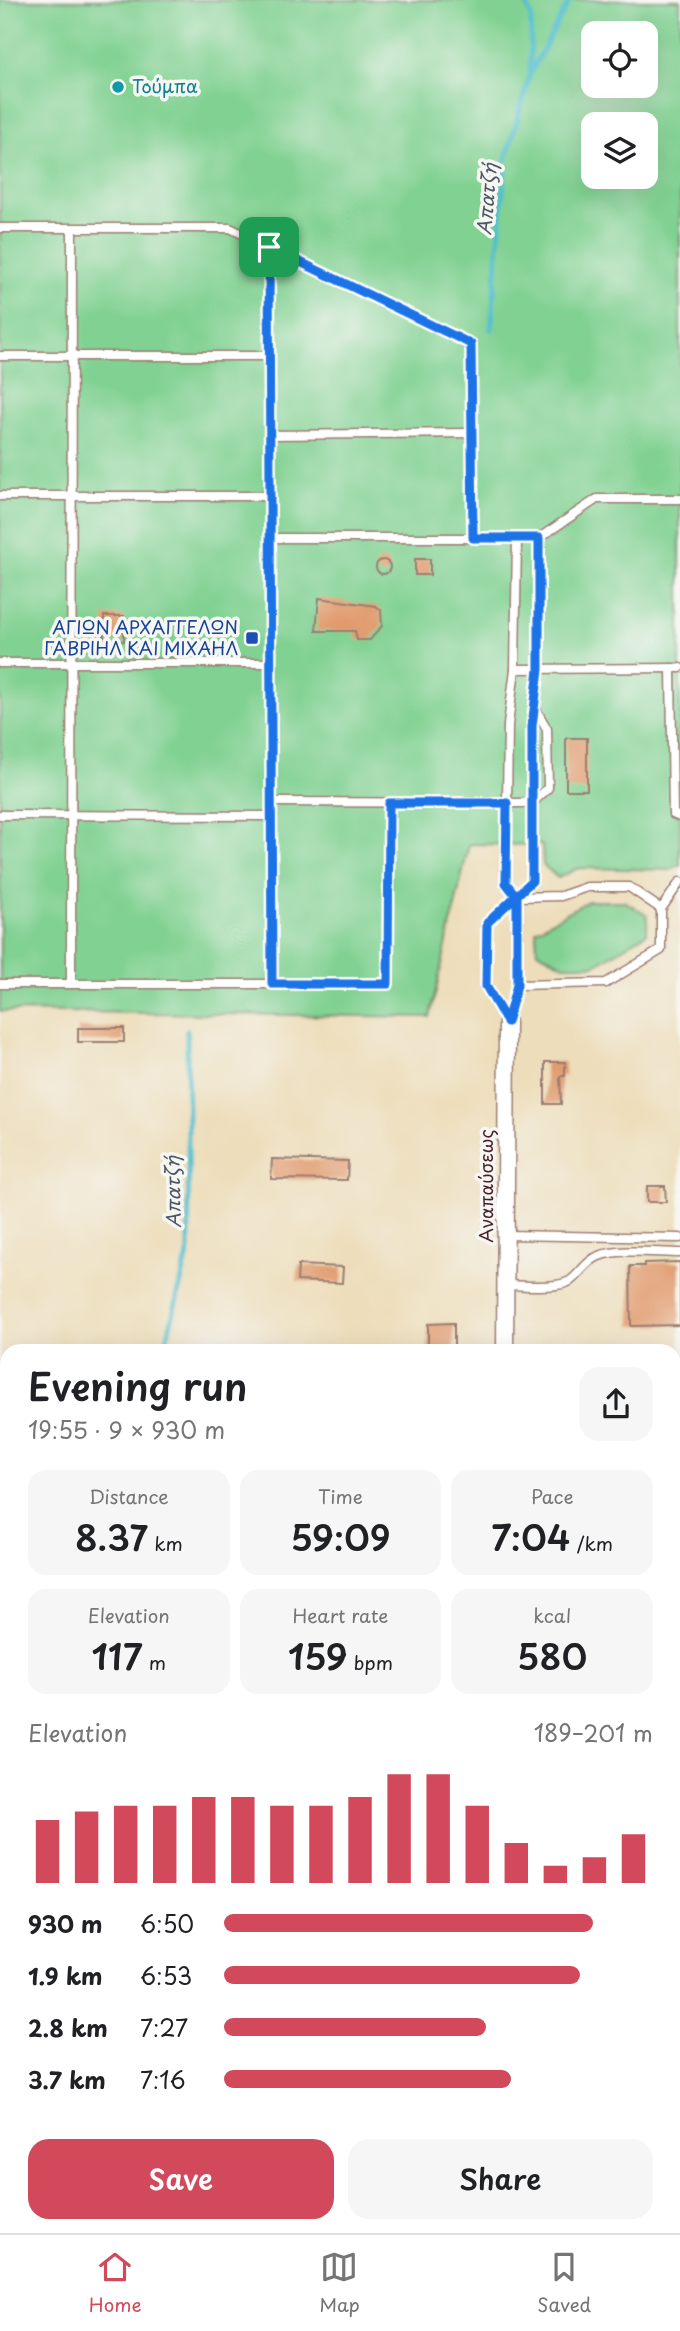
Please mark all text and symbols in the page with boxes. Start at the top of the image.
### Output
map controls [581,21,658,189]
button: locate [581,21,658,98]
place label: Τούμπα [132,72,198,99]
marker: Τούμπα [110,79,126,95]
button: layers [581,112,658,189]
water label: Απατζή [469,161,503,236]
pin [239,217,299,277]
icon: arrive [250,228,288,266]
place label: ΑΓΙΩΝ ΑΡΧΑΓΓΕΛΩΝ ΓΑΒΡΙΗΛ ΚΑΙ ΜΙΧΑΗΛ [44,613,238,661]
marker: ΑΓΙΩΝ ΑΡΧΑΓΓΕΛΩΝ ΓΑΒΡΙΗΛ ΚΑΙ ΜΙΧΑΗΛ [244,630,260,646]
street label: Αναπαύσεως [472,1129,499,1243]
water label: Απατζή [157,1155,187,1228]
text: Evening run [28,1357,247,1414]
button: share [579,1367,653,1441]
text: 19:55 · 9 × 930 m [28,1412,225,1447]
text: Distance [89,1482,169,1510]
text: Time [318,1482,363,1510]
text: Pace [531,1482,574,1510]
text: 8.37 [75,1510,148,1563]
text: 59:09 [290,1510,390,1563]
text: 7:04 [491,1510,570,1563]
text: km [148,1529,183,1557]
text: /km [570,1529,613,1557]
text: Elevation [88,1601,170,1629]
text: Heart rate [293,1601,388,1629]
text: kcal [533,1601,571,1629]
text: 117 [92,1629,143,1682]
text: 159 [288,1629,348,1682]
text: 580 [517,1629,587,1682]
text: m [143,1648,166,1676]
text: bpm [348,1648,393,1676]
text: Elevation [28,1715,127,1750]
text: 189–201 m [534,1715,653,1750]
text: 930 m [28,1906,103,1941]
text: 6:50 [140,1906,194,1941]
text: 1.9 km [28,1958,102,1993]
text: 6:53 [140,1958,192,1993]
text: 2.8 km [28,2010,108,2045]
text: 7:27 [140,2010,188,2045]
text: 3.7 km [28,2062,106,2097]
text: 7:16 [140,2062,186,2097]
button: Save [28,2139,334,2219]
button: Share [348,2139,653,2219]
tab: Home [89,2248,142,2318]
tab: Map [319,2248,360,2318]
tab: Saved [537,2248,591,2318]

